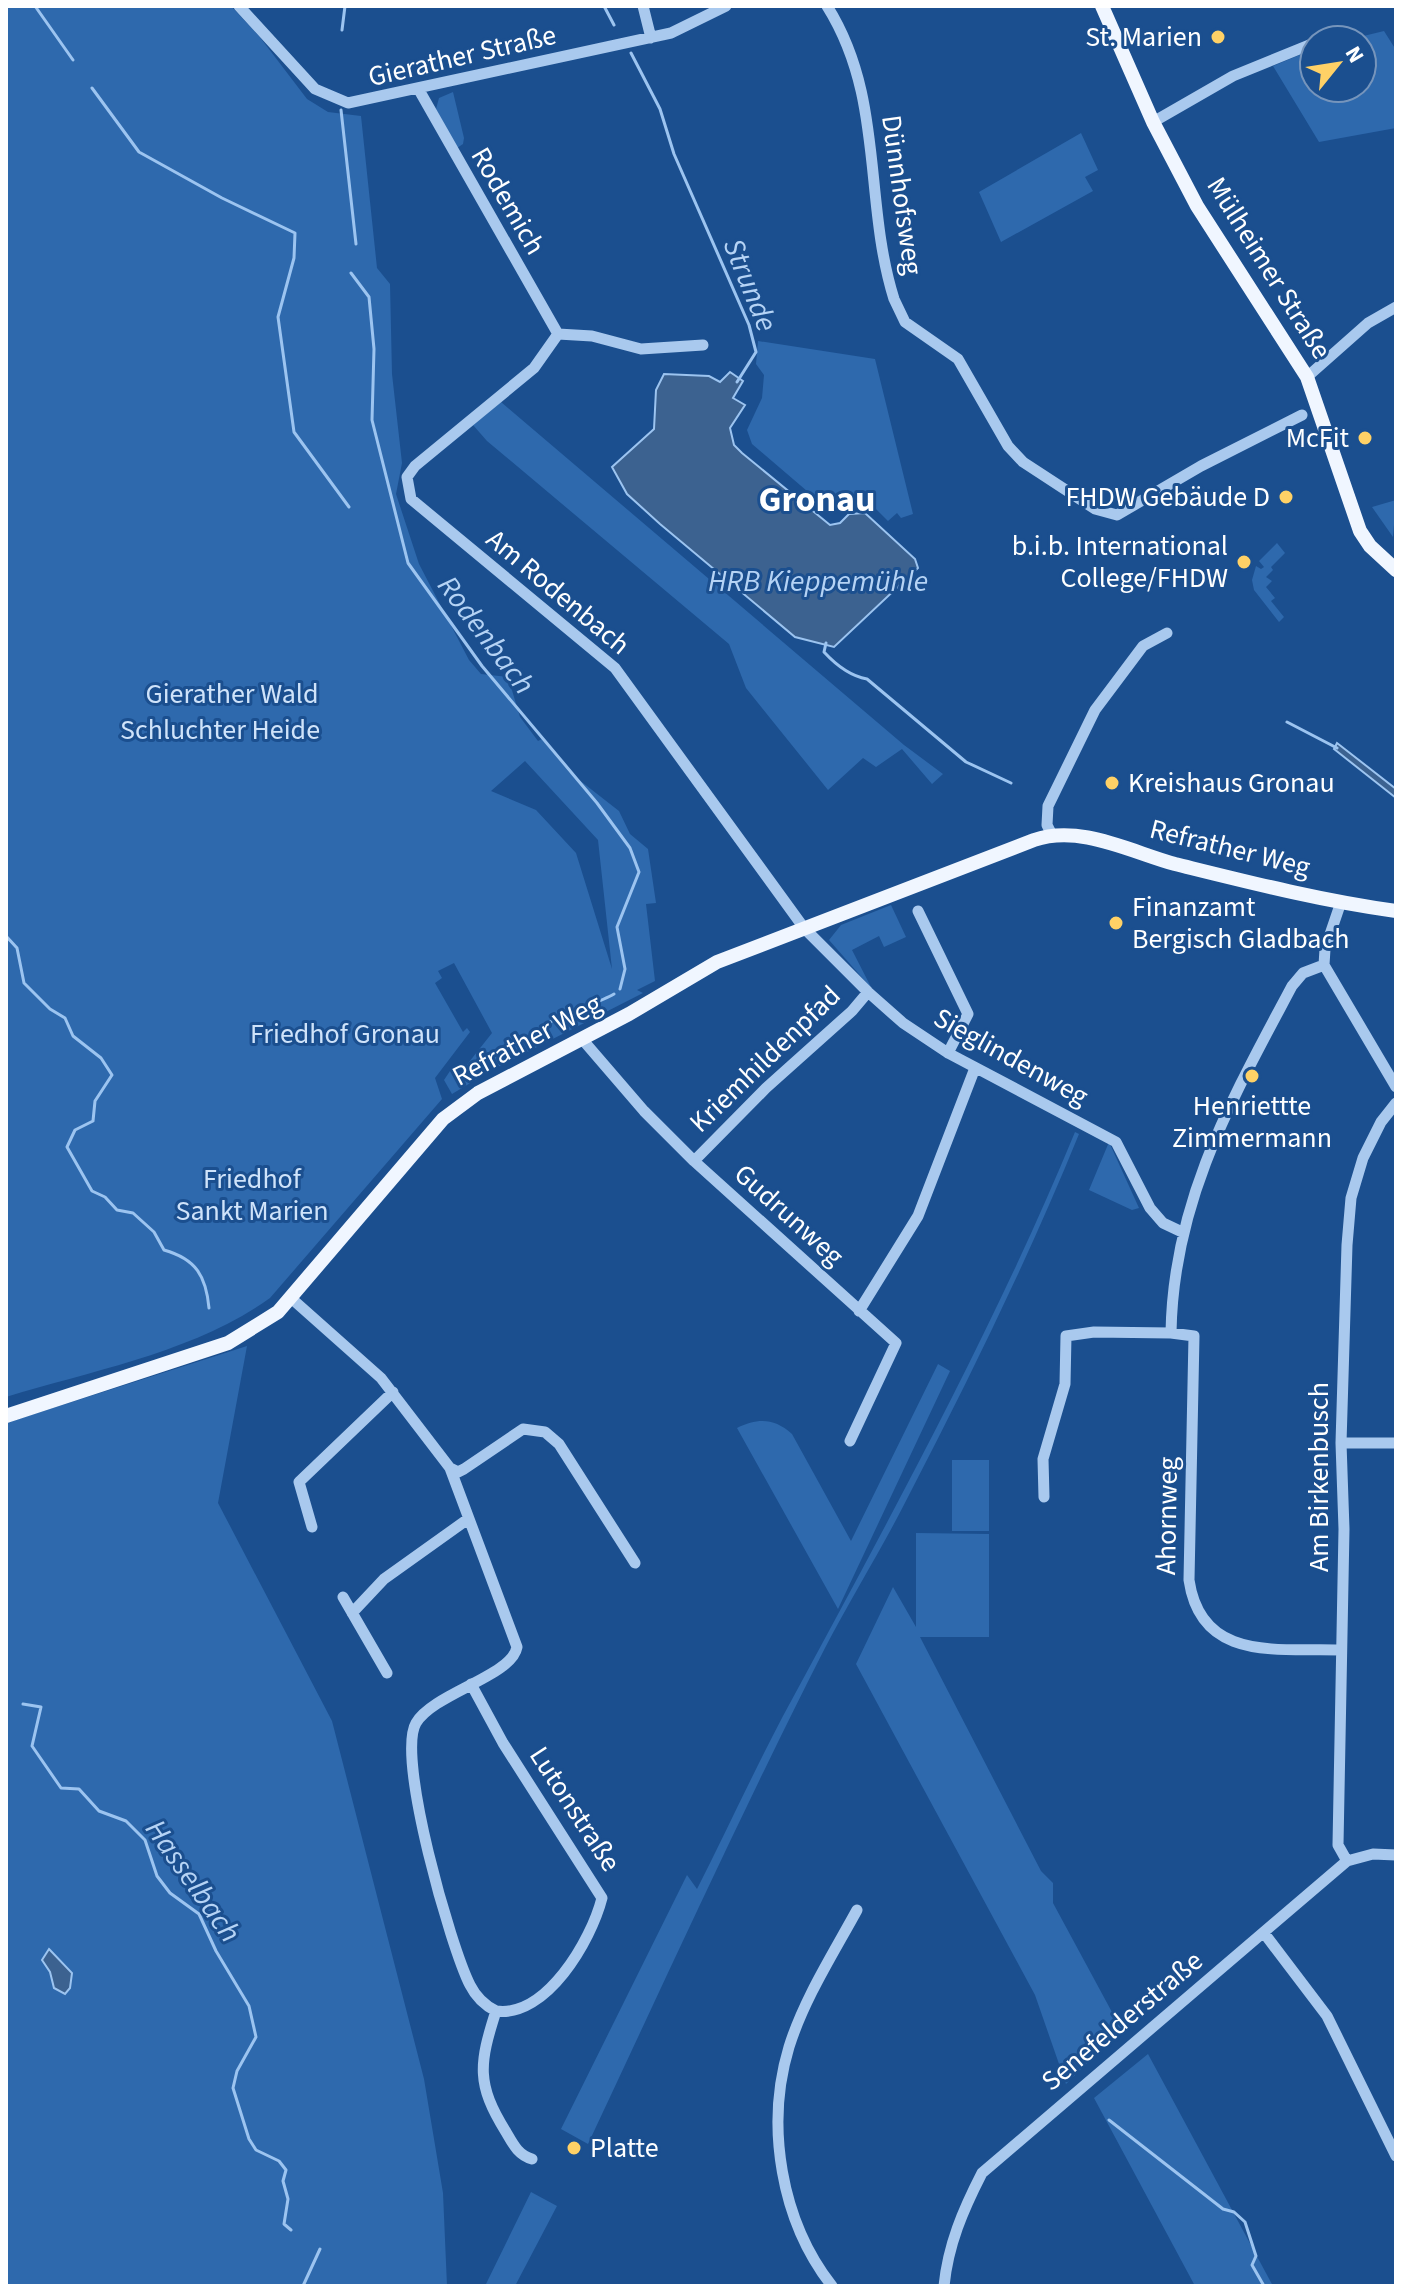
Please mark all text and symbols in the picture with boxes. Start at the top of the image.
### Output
street label: Gierather Straße [364,15,560,97]
place label: St. Marien [1085,17,1202,57]
north arrow [1298,24,1378,104]
marker: St. Marien [1209,28,1227,46]
text: N [1337,40,1372,69]
street label: Dünnhofsweg [871,112,933,278]
street label: Rodemich [461,140,555,262]
street label: Mülheimer Straße [1197,169,1341,367]
water label: Strunde [712,232,788,338]
place label: McFit [1286,418,1350,458]
marker: McFit [1356,429,1374,447]
district label: Gronau [759,474,875,525]
place label: FHDW Gebäude D [1065,477,1270,517]
marker: FHDW Gebäude D [1277,488,1295,506]
street label: Am Rodenbach [479,522,637,662]
place label: b.i.b. International College/FHDW [1012,526,1228,598]
marker: b.i.b. International College/FHDW [1235,553,1253,571]
water label: HRB Kieppemühle [708,560,928,603]
water label: Rodenbach [430,569,542,701]
park label: Gierather Wald [145,674,319,714]
park label: Schluchter Heide [120,710,320,750]
place label: Kreishaus Gronau [1128,763,1335,803]
marker: Kreishaus Gronau [1103,774,1121,792]
street label: Refrather Weg [1146,809,1314,887]
place label: Finanzamt Bergisch Gladbach [1132,887,1349,959]
marker: Finanzamt Bergisch Gladbach [1107,914,1125,932]
street label: Kriemhildenpfad [680,976,850,1142]
street label: Refrather Weg [445,984,609,1096]
street label: Sieglindenweg [926,998,1096,1116]
park label: Friedhof Gronau [250,1014,440,1054]
marker: Henriettte Zimmermann [1243,1067,1261,1085]
place label: Henriettte Zimmermann [1172,1086,1332,1158]
street label: Gudrunweg [725,1155,853,1275]
park label: Friedhof Sankt Marien [176,1159,329,1231]
street label: Am Birkenbusch [1299,1382,1339,1572]
street label: Ahornweg [1146,1456,1188,1576]
street label: Lutonstraße [520,1739,630,1879]
water label: Hasselbach [135,1811,251,1951]
street label: Senefelderstraße [1033,1941,1211,2101]
place label: Platte [590,2128,659,2168]
marker: Platte [565,2139,583,2157]

